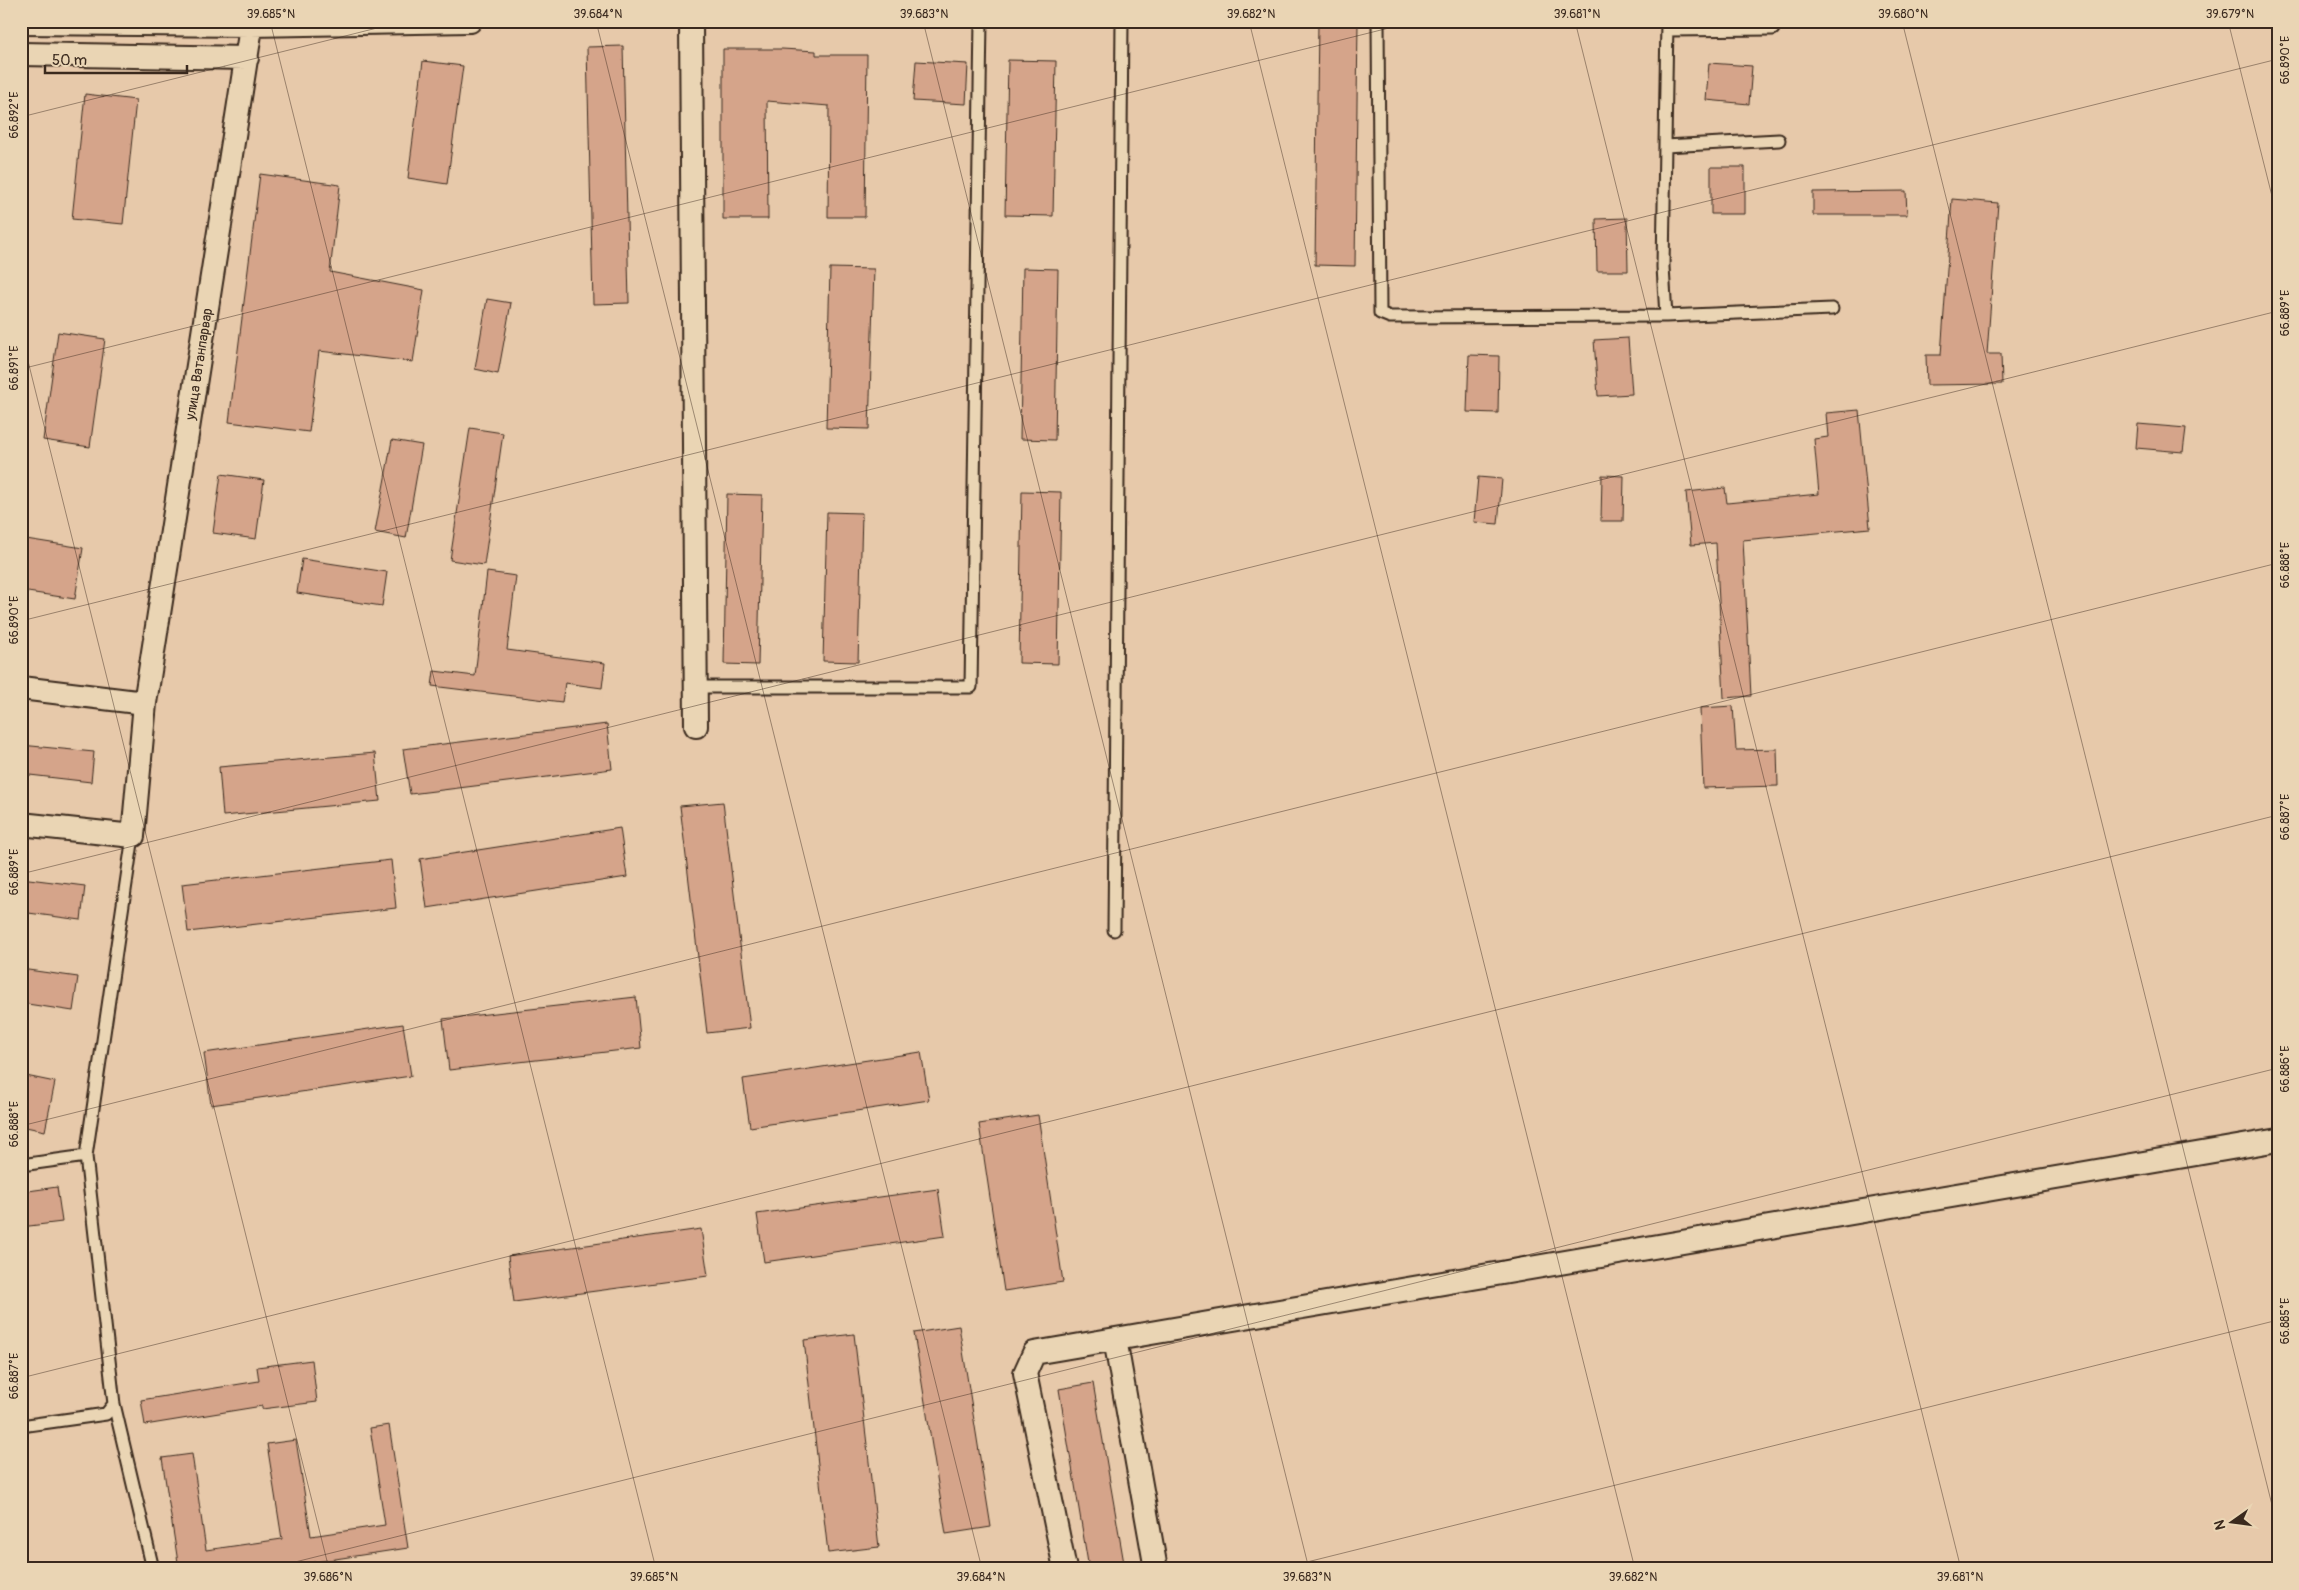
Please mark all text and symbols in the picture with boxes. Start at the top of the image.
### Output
text: 39.685°N [247,7,295,22]
text: 39.684°N [574,7,622,22]
text: 39.683°N [900,7,948,22]
text: 39.682°N [1227,7,1275,22]
text: 39.681°N [1554,7,1600,22]
text: 39.680°N [1878,7,1928,22]
text: 39.679°N [2206,7,2254,22]
text: 66.890°E [2278,36,2293,84]
scale bar [45,42,188,74]
text: 50 m [52,51,87,70]
text: 66.892°E [7,91,22,139]
text: 66.889°E [2278,290,2293,336]
street label: улица Ватанпарвар [182,306,216,422]
text: 66.891°E [7,345,22,391]
text: 66.888°E [2278,542,2293,588]
text: 66.890°E [7,596,22,644]
text: 66.887°E [2278,794,2293,840]
text: 66.889°E [7,849,22,895]
text: 66.886°E [2278,1045,2293,1093]
text: 66.888°E [7,1101,22,1147]
text: 66.885°E [2278,1298,2293,1344]
text: 66.887°E [7,1353,22,1399]
north arrow [2206,1498,2256,1548]
text: N [2210,1518,2229,1532]
text: 39.686°N [304,1570,352,1585]
text: 39.685°N [630,1570,678,1585]
text: 39.684°N [957,1570,1005,1585]
text: 39.683°N [1283,1570,1331,1585]
text: 39.682°N [1609,1570,1657,1585]
text: 39.681°N [1937,1570,1983,1585]

